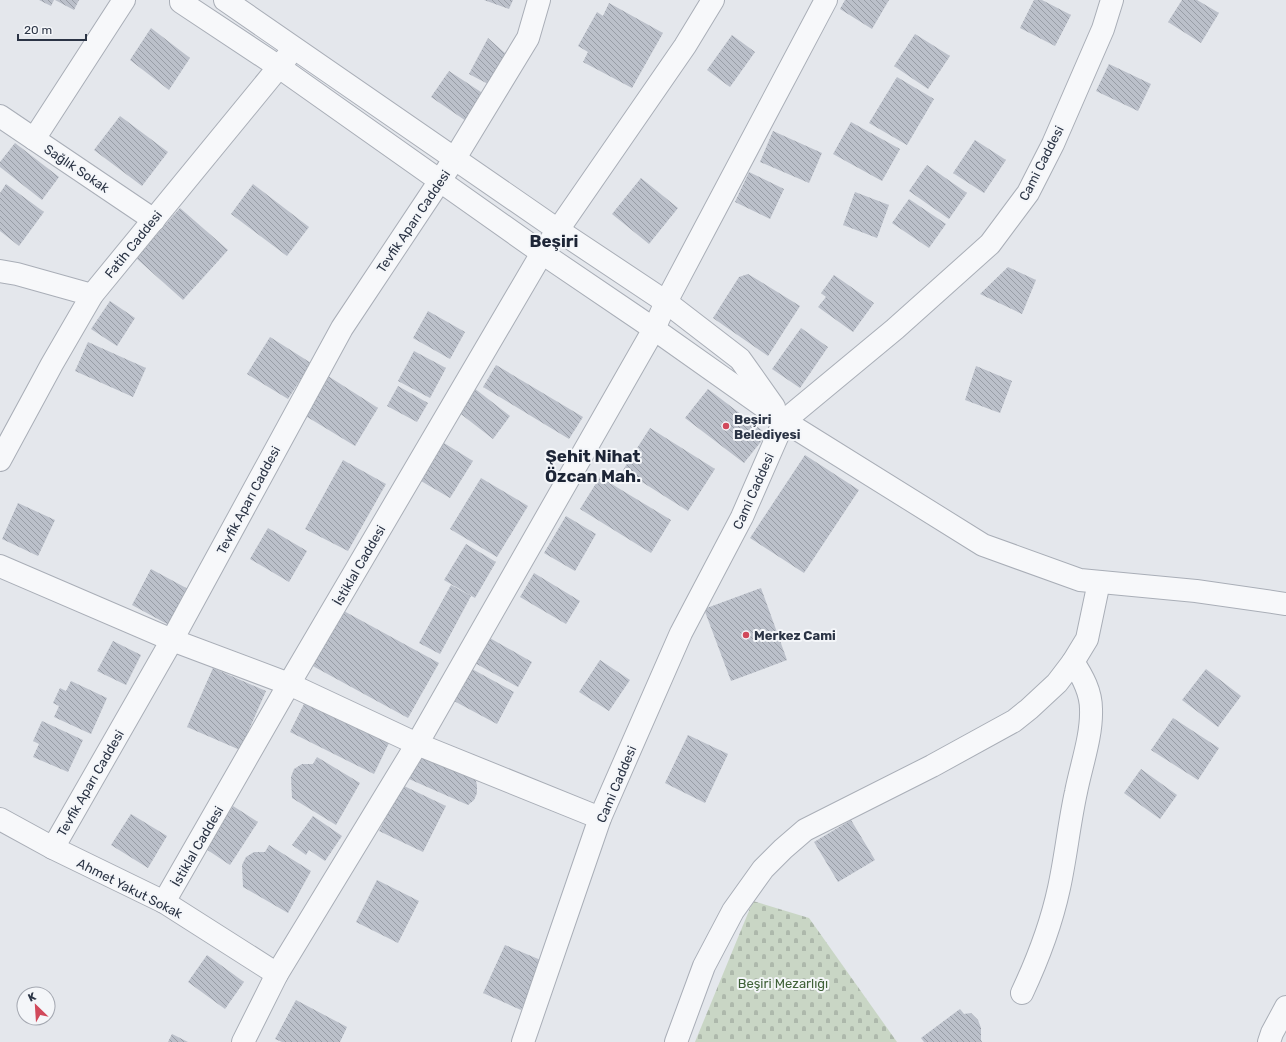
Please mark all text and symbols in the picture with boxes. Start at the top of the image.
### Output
scale bar [18,16,86,42]
text: 20 m [24,23,52,37]
street label: Cami Caddesi [1016,123,1067,203]
street label: Sağlık Sokak [41,141,112,197]
street label: Tevfik Aparı Caddesi [374,167,453,275]
street label: Fatih Caddesi [102,208,165,281]
district label: Beşiri [530,231,578,251]
place label: Beşiri Belediyesi [734,412,800,442]
marker: Beşiri Belediyesi [721,421,731,431]
street label: Tevfik Aparı Caddesi [214,444,283,557]
district label: Şehit Nihat Özcan Mah. [545,446,641,486]
street label: Cami Caddesi [730,451,777,532]
street label: İstiklal Caddesi [330,522,388,608]
place label: Merkez Cami [754,628,836,643]
marker: Merkez Cami [741,630,751,640]
street label: Tevfik Aparı Caddesi [54,727,127,839]
street label: Cami Caddesi [594,743,639,825]
street label: İstiklal Caddesi [168,803,226,889]
street label: Ahmet Yakut Sokak [75,855,185,922]
park label: Beşiri Mezarlığı [738,976,828,992]
north arrow [16,986,56,1026]
text: K [26,990,39,1005]

